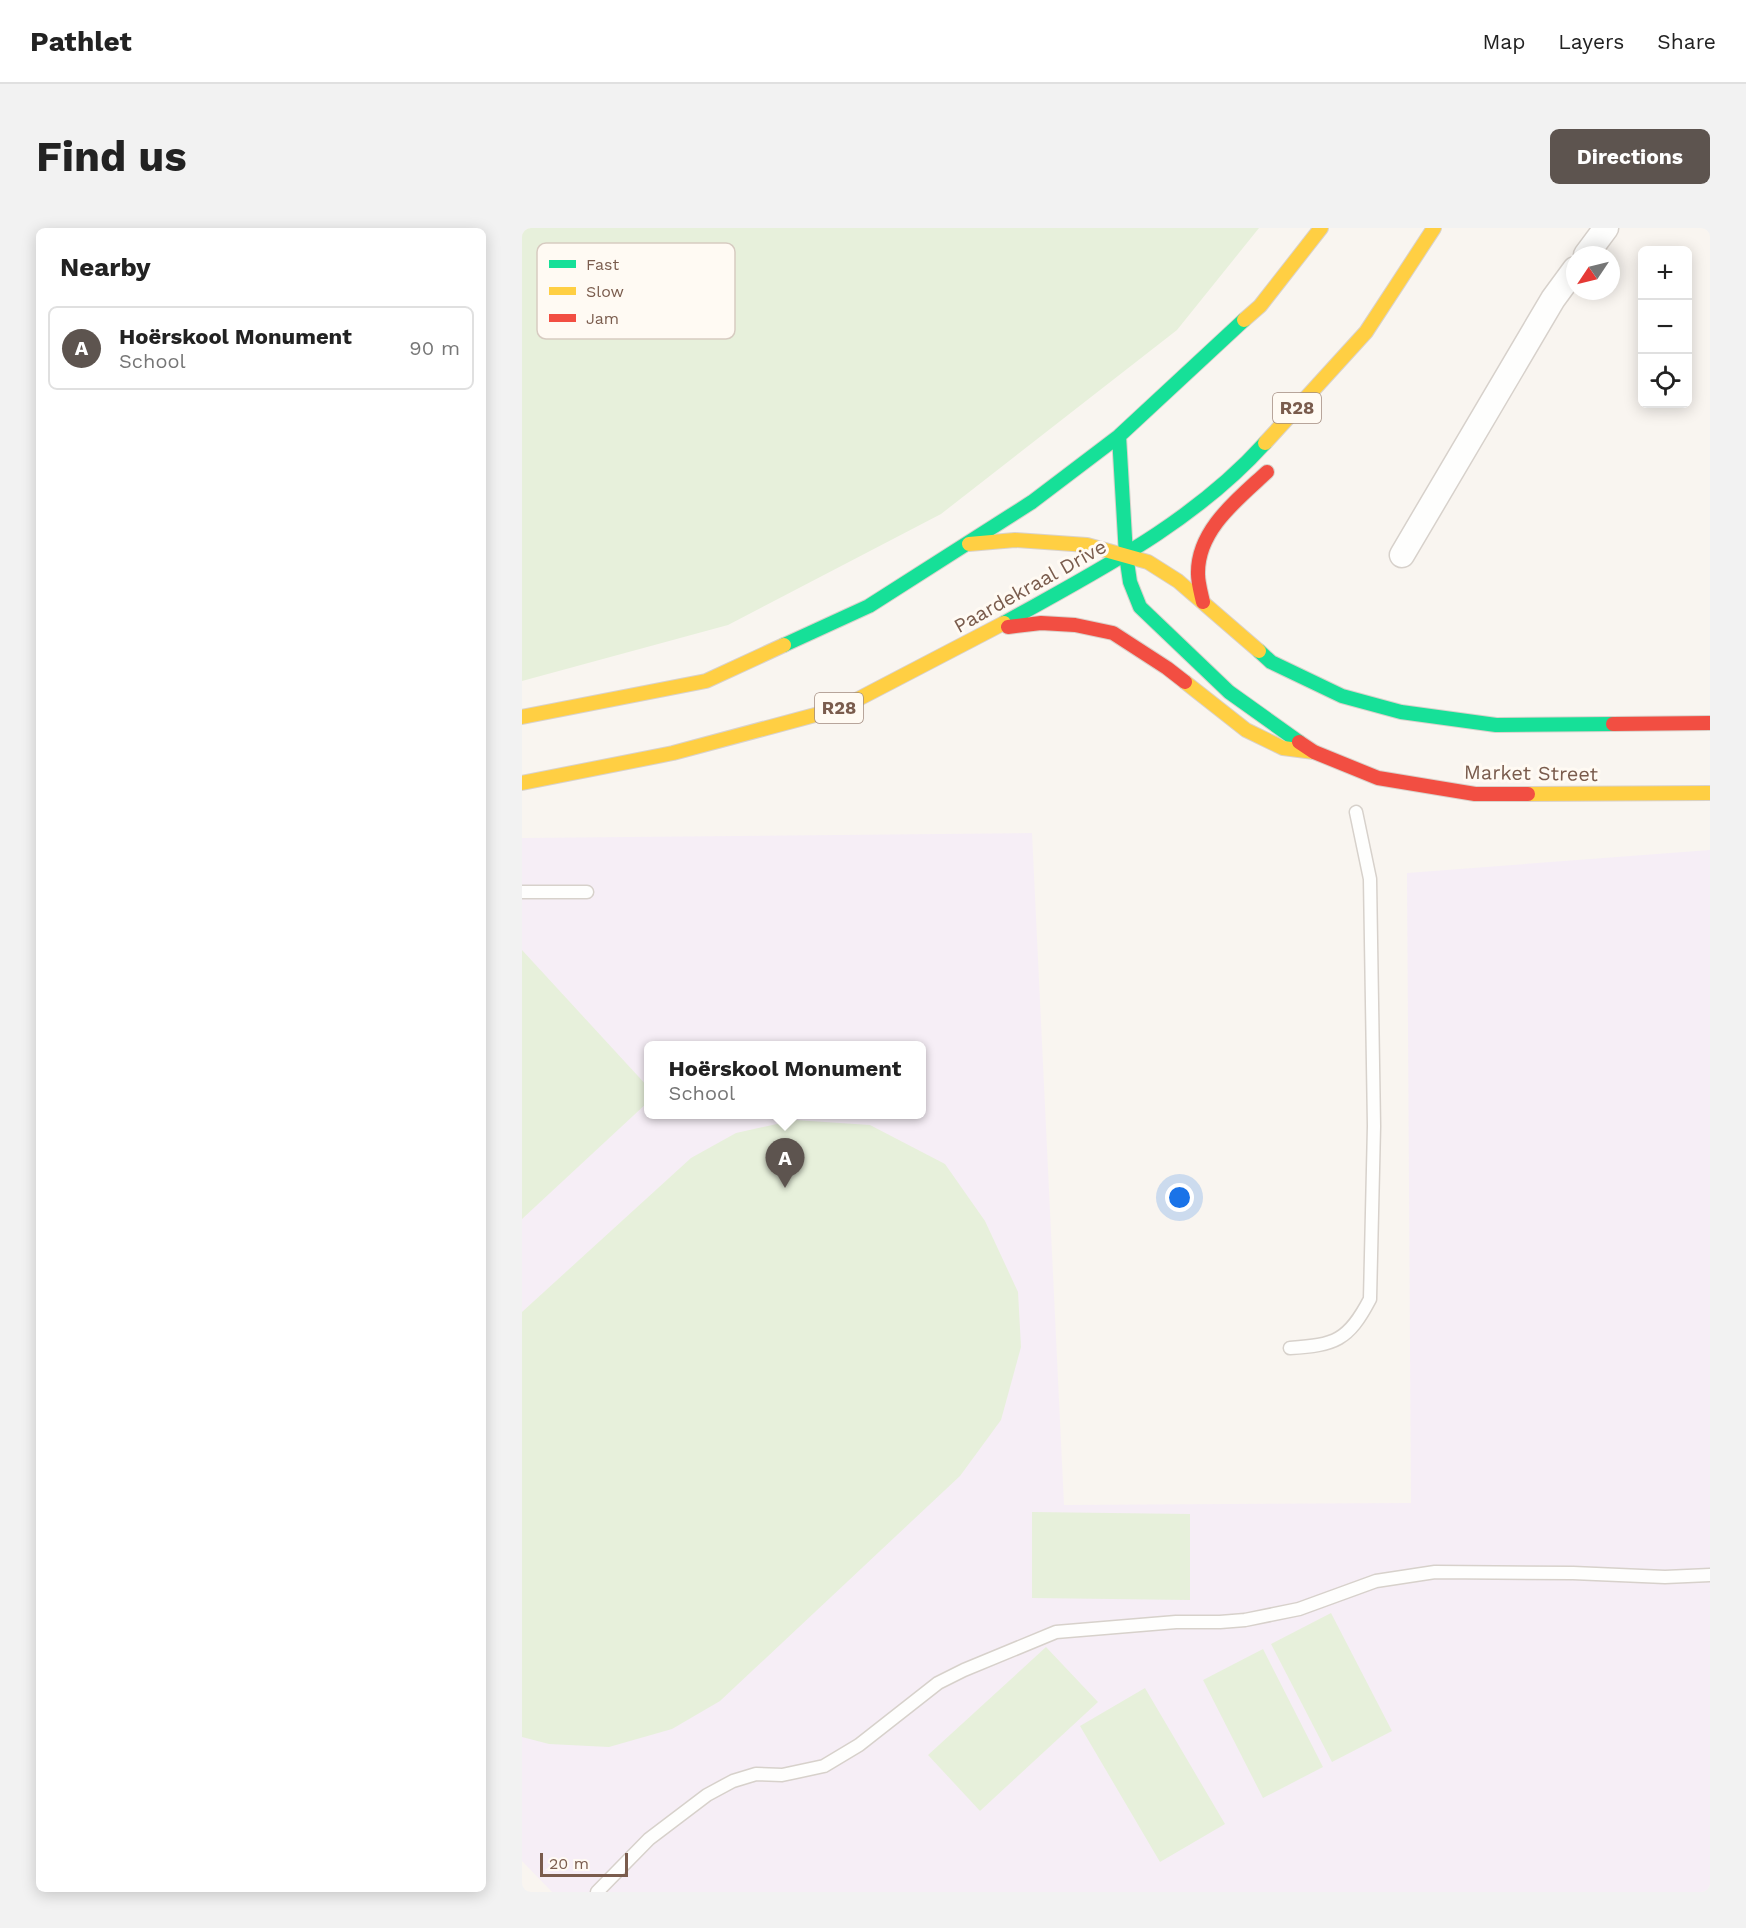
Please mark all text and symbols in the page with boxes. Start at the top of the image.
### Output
text: Pathlet [30,25,132,58]
text: Map [1482,29,1525,54]
text: Layers [1558,29,1624,54]
text: Share [1657,29,1716,54]
button: Directions [1550,129,1710,184]
text: Find us [36,132,187,181]
legend [537,243,735,339]
north arrow [1566,246,1620,300]
map controls [1638,246,1692,408]
button: + [1638,246,1692,300]
text: Nearby [60,252,151,282]
text: Fast [586,255,619,274]
text: Slow [586,282,624,301]
button: − [1638,300,1692,354]
text: Jam [586,309,619,328]
text: Hoërskool Monument [119,324,352,349]
text: A [75,336,88,360]
text: 90 m [409,336,460,360]
text: School [119,349,186,373]
button: locate [1638,354,1692,408]
road number: R28 [1273,393,1321,423]
street label: Paardekraal Drive [950,534,1110,638]
road number: R28 [815,693,863,723]
street label: Market Street [1464,760,1599,786]
popup [644,1041,926,1119]
text: Hoërskool Monument [669,1056,901,1081]
text: School [669,1081,735,1105]
pin: A [766,1138,804,1188]
your location [1165,1183,1194,1212]
scale bar [540,1850,628,1878]
text: 20 m [549,1854,589,1873]

